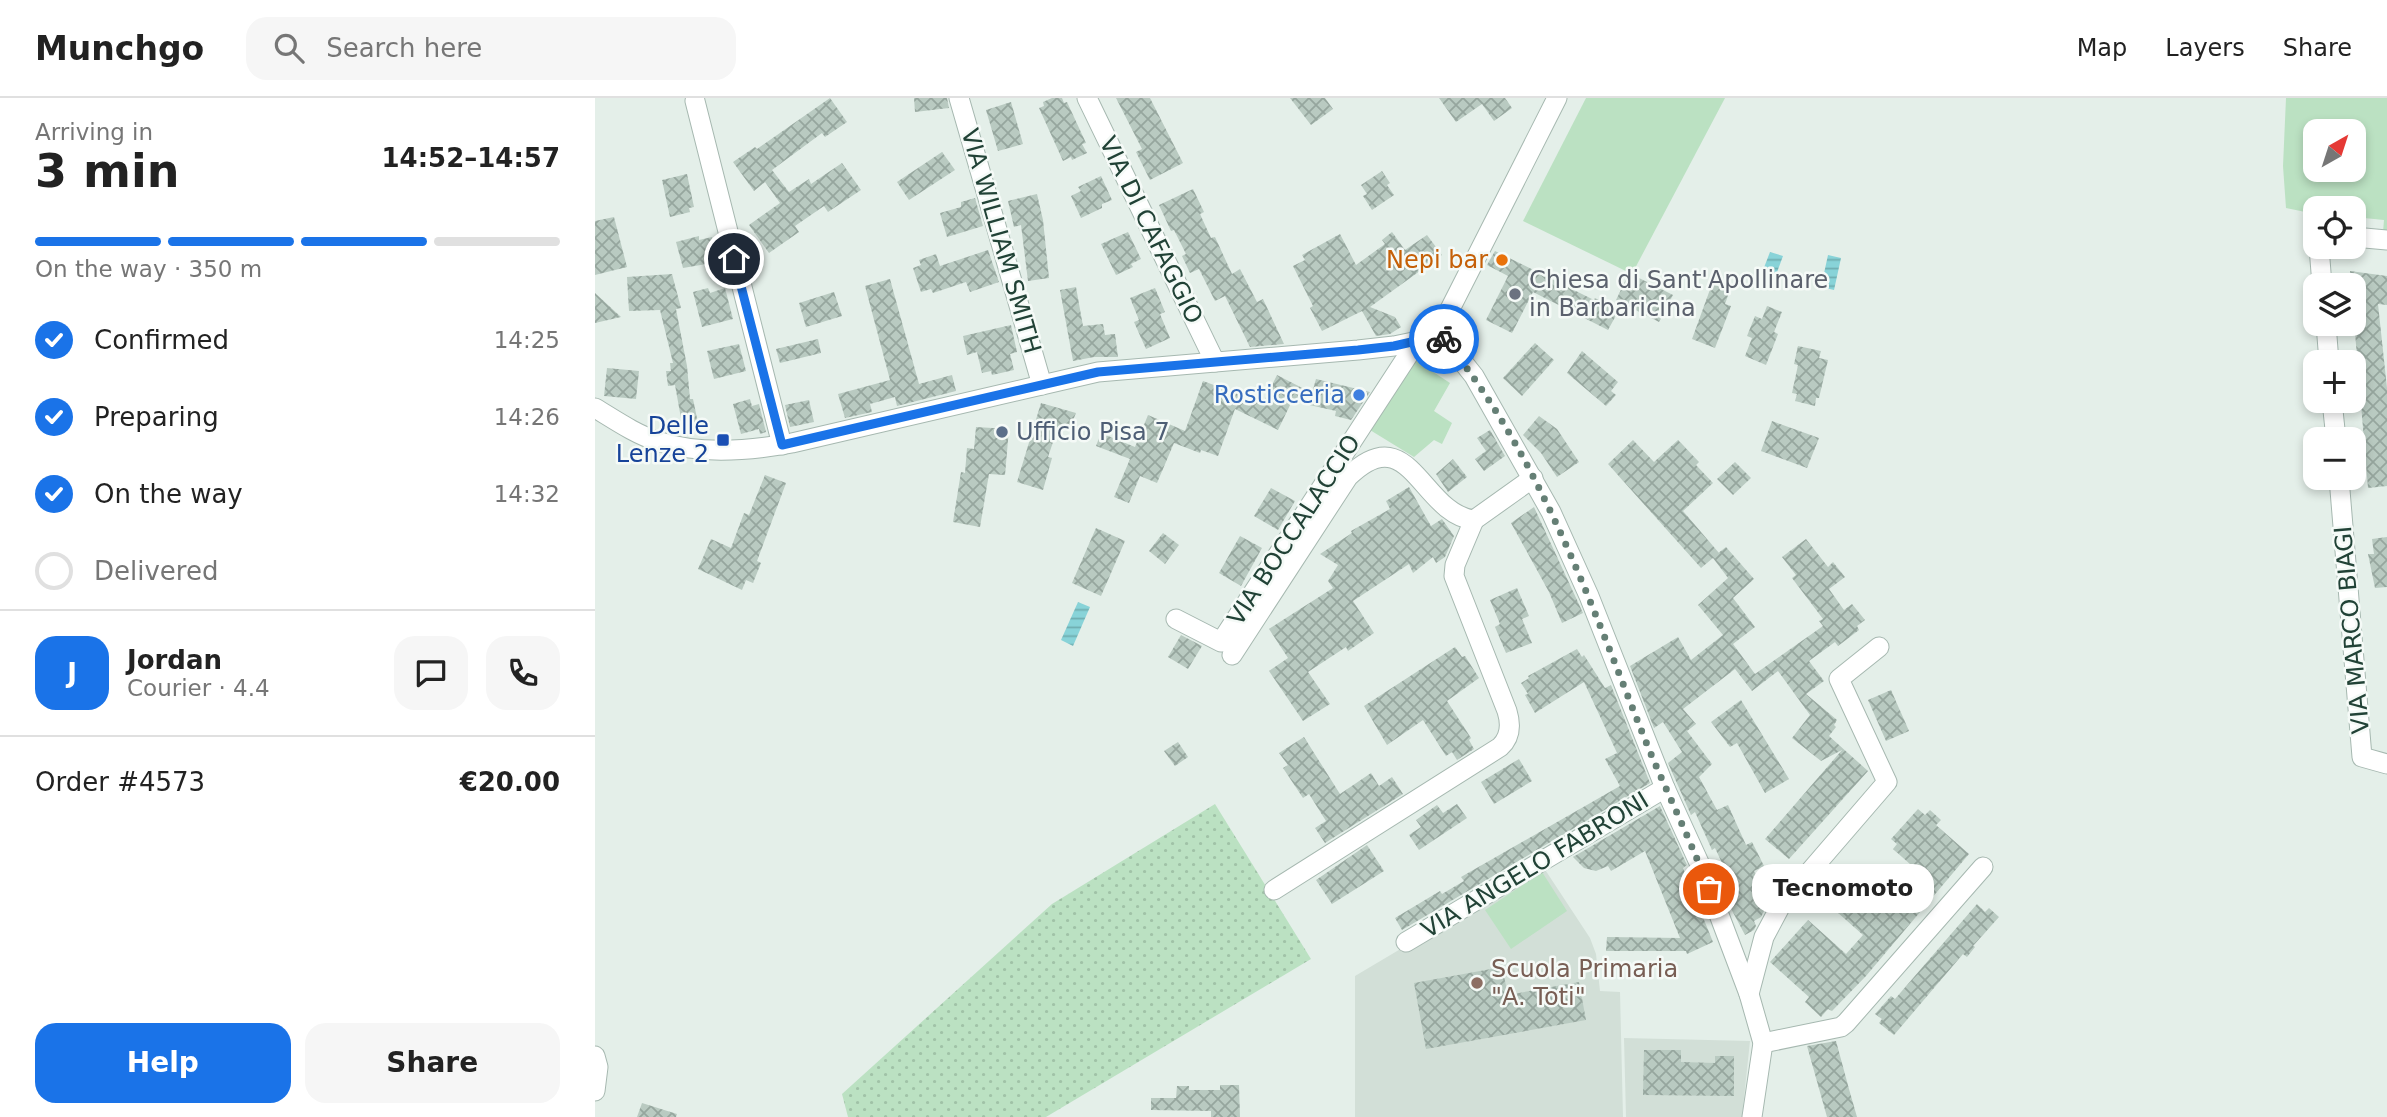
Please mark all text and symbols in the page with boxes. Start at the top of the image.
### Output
search box [246,17,736,80]
text: Munchgo [35,29,204,68]
icon: search [270,29,308,67]
text: Search here [326,33,482,63]
text: Map [2077,34,2127,62]
text: Layers [2165,34,2245,62]
text: Share [2283,34,2352,62]
text: Arriving in [35,119,153,145]
north arrow [2303,119,2366,182]
map controls [2303,119,2366,490]
street label: VIA WILLIAM SMITH [955,125,1047,357]
street label: VIA DI CAFAGGIO [1094,132,1208,328]
text: 14:52–14:57 [381,143,560,173]
text: 3 min [35,144,179,198]
button: locate [2303,196,2366,259]
pin [704,229,764,289]
icon: home [715,240,753,278]
place label: Nepi bar [1386,246,1488,274]
marker: Nepi bar [1494,252,1510,268]
text: On the way · 350 m [35,256,262,282]
place label: Chiesa di Sant'Apollinare in Barbaricina [1529,266,1828,322]
button: layers [2303,273,2366,336]
marker: Chiesa di Sant'Apollinare in Barbaricina [1507,286,1523,302]
courier [1409,304,1479,374]
icon: bike [1425,320,1463,358]
icon: check [35,321,73,359]
text: Confirmed [94,325,229,355]
text: 14:25 [494,327,560,353]
button: + [2303,350,2366,413]
place label: Rosticceria [1214,381,1345,409]
marker: Rosticceria [1351,387,1367,403]
icon: check [35,398,73,436]
text: Preparing [94,402,219,432]
text: 14:26 [494,404,560,430]
place label: Delle Lenze 2 [616,412,709,468]
place label: Ufficio Pisa 7 [1016,418,1170,446]
marker: Ufficio Pisa 7 [994,424,1010,440]
button: − [2303,427,2366,490]
street label: VIA BOCCALACCIO [1222,429,1366,631]
marker: Delle Lenze 2 [715,432,731,448]
icon: check [35,475,73,513]
text: On the way [94,479,243,509]
text: 14:32 [494,481,560,507]
street label: VIA MARCO BIAGI [2329,525,2375,735]
text: Delivered [94,556,218,586]
button: chat [394,636,468,710]
button: phone [486,636,560,710]
text: Jordan [127,645,222,675]
text: J [67,658,77,688]
text: Courier · 4.4 [127,675,270,701]
text: Order #4573 [35,767,205,797]
text: €20.00 [460,767,560,797]
street label: VIA ANGELO FABRONI [1416,786,1654,944]
pin [1679,859,1739,919]
callout: Tecnomoto [1751,864,1933,914]
icon: bag [1690,870,1728,908]
text: Tecnomoto [1773,875,1913,901]
place label: Scuola Primaria "A. Toti" [1491,955,1678,1011]
marker: Scuola Primaria "A. Toti" [1469,975,1485,991]
button: Help [35,1023,291,1103]
button: Share [305,1023,560,1103]

